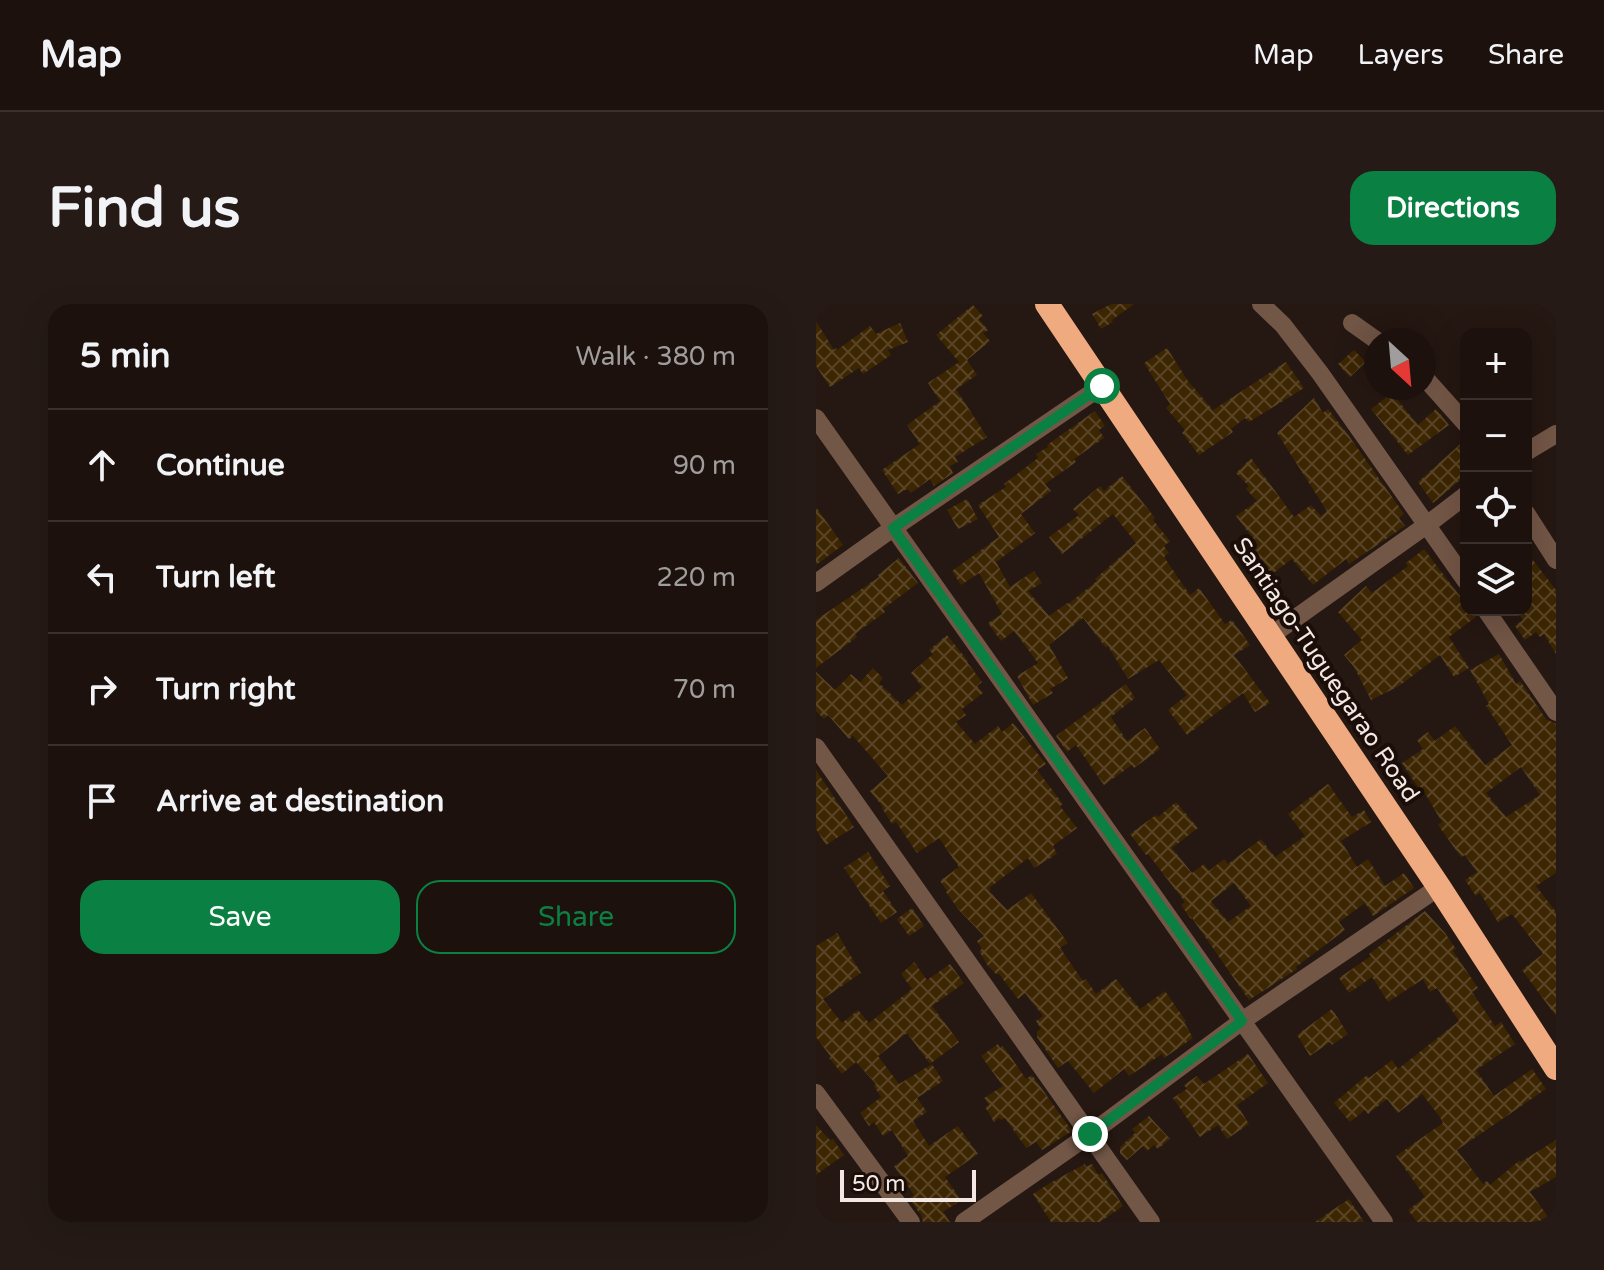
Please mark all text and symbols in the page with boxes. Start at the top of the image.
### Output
text: Map [40,32,122,78]
text: Map [1253,38,1314,72]
text: Layers [1358,38,1444,72]
text: Share [1488,38,1564,72]
button: Directions [1350,171,1556,245]
text: Find us [48,175,240,242]
north arrow [1364,328,1436,400]
map controls [1460,328,1532,616]
button: + [1460,328,1532,400]
text: 5 min [80,336,171,377]
text: Walk · 380 m [576,341,736,372]
route start [1084,368,1120,404]
button: − [1460,400,1532,472]
icon: ahead [80,443,124,487]
text: Continue [156,447,285,484]
text: 90 m [673,450,736,481]
button: locate [1460,472,1532,544]
street label: Santiago-Tuguegarao Road [1227,532,1425,808]
button: layers [1460,544,1532,616]
icon: left [80,555,124,599]
text: Turn left [156,559,275,596]
text: 220 m [656,562,736,593]
icon: right [80,667,124,711]
text: Turn right [156,671,296,708]
text: 70 m [673,674,736,705]
icon: arrive [80,779,124,823]
text: Arrive at destination [156,783,444,820]
button: Save [80,880,400,954]
button: Share [416,880,736,954]
route end [1072,1116,1108,1152]
scale bar [840,1166,976,1202]
text: 50 m [852,1171,906,1197]

